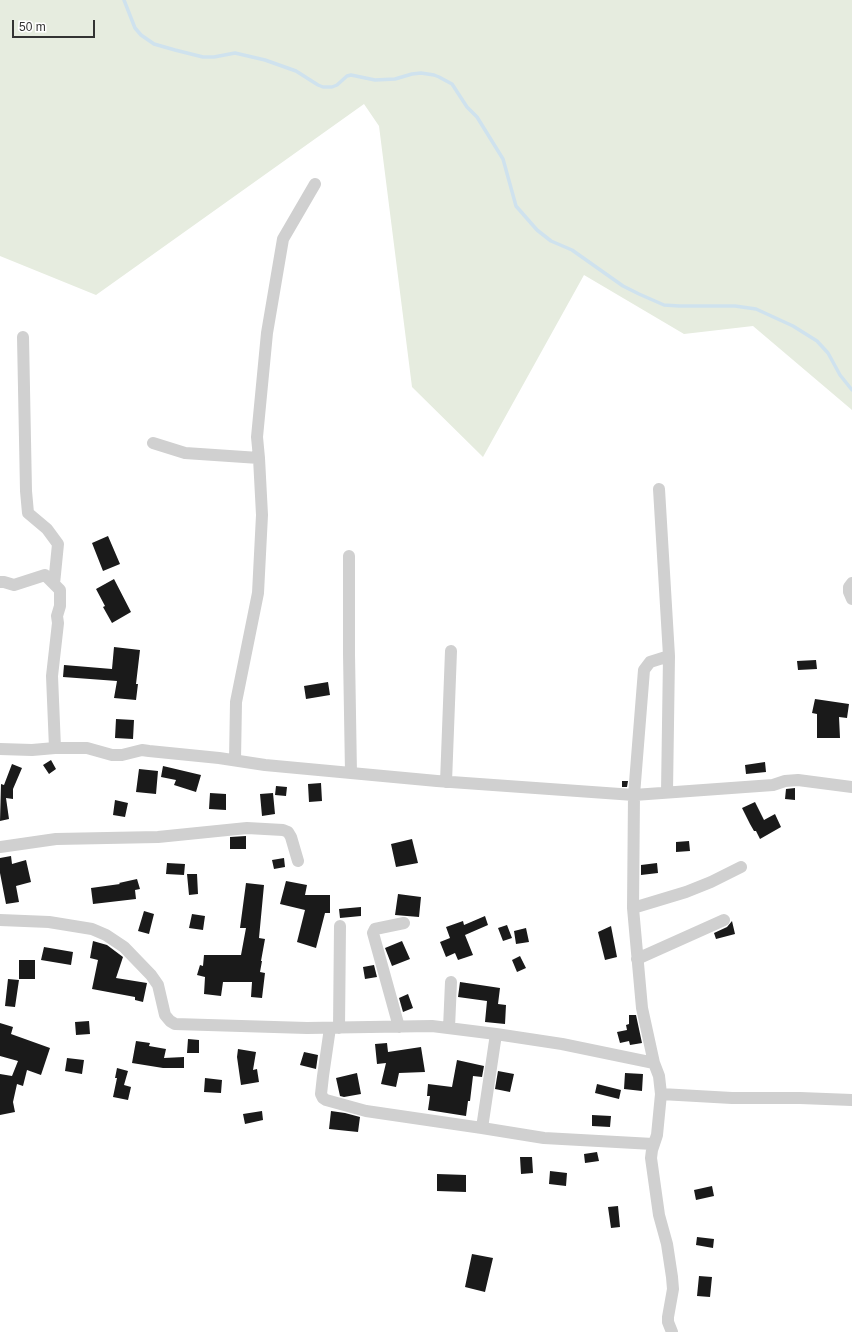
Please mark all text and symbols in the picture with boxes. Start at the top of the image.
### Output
scale bar [14,12,97,38]
text: 50 m [19,20,46,34]

